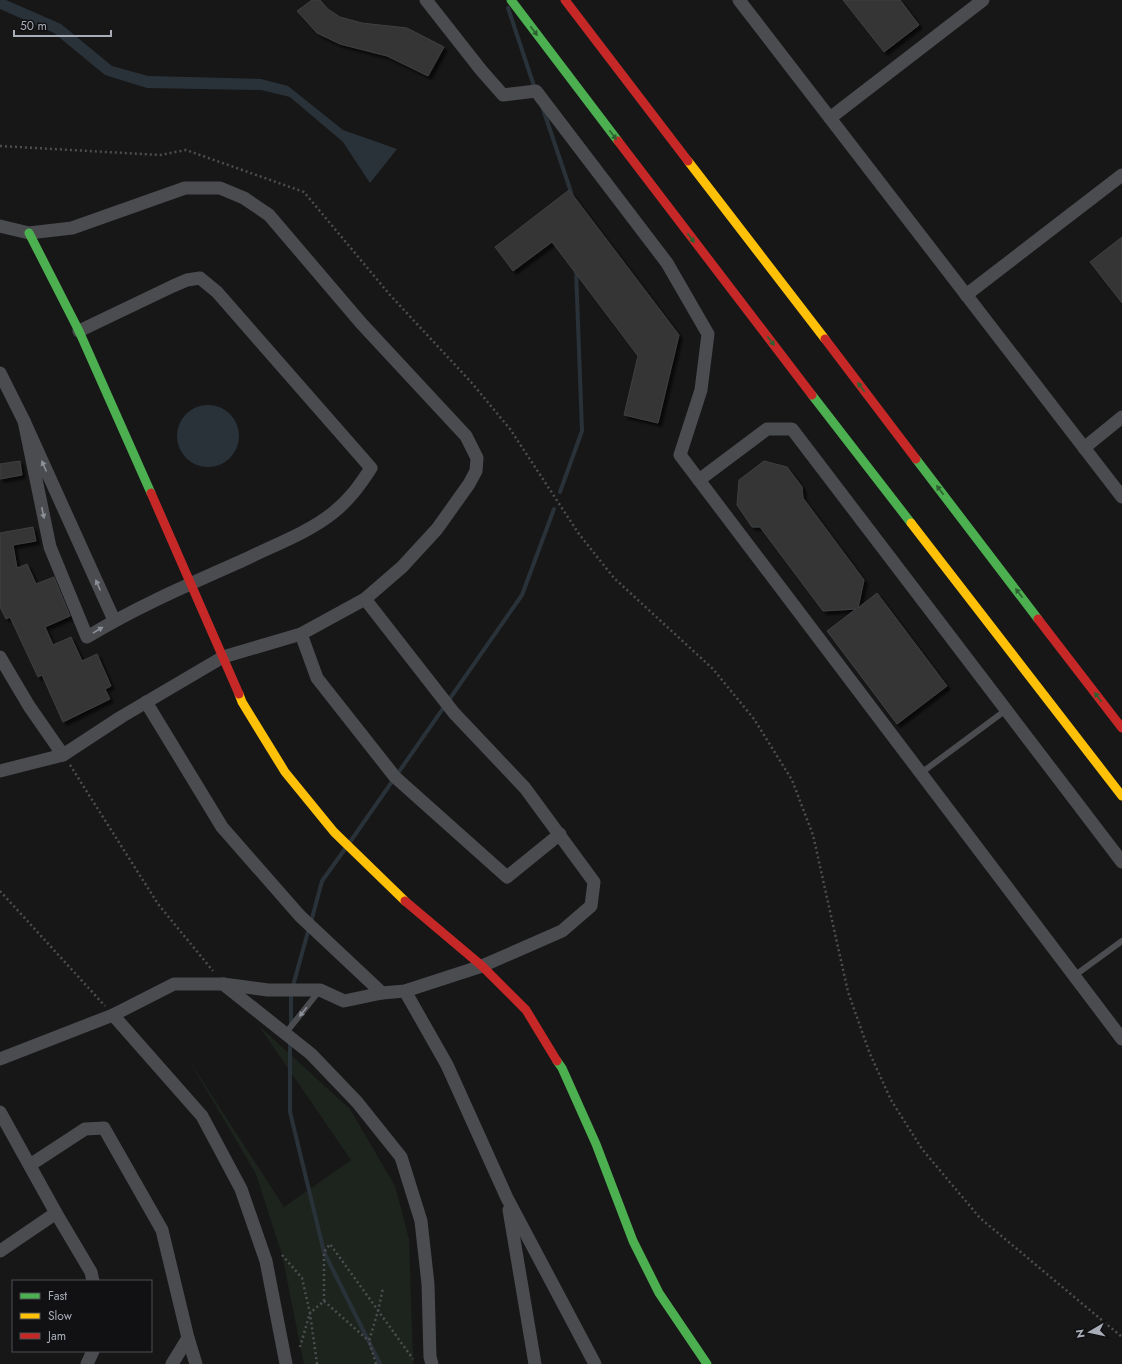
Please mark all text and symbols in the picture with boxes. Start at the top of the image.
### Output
scale bar [14,12,111,38]
text: 50 m [20,17,47,35]
one-way arrow [530,26,538,36]
one-way arrow [609,129,617,140]
one-way arrow [687,233,696,244]
one-way arrow [767,336,775,347]
one-way arrow [857,382,865,392]
one-way arrow [41,460,47,472]
one-way arrow [936,485,944,496]
one-way arrow [40,507,46,519]
one-way arrow [95,579,101,590]
one-way arrow [1015,588,1024,599]
one-way arrow [92,627,104,634]
one-way arrow [1094,691,1103,702]
one-way arrow [298,1007,307,1018]
legend [12,1280,152,1352]
text: Fast [48,1287,67,1305]
text: Slow [48,1307,73,1325]
north arrow [1070,1312,1110,1352]
text: Jam [46,1327,66,1345]
text: N [1072,1328,1089,1339]

